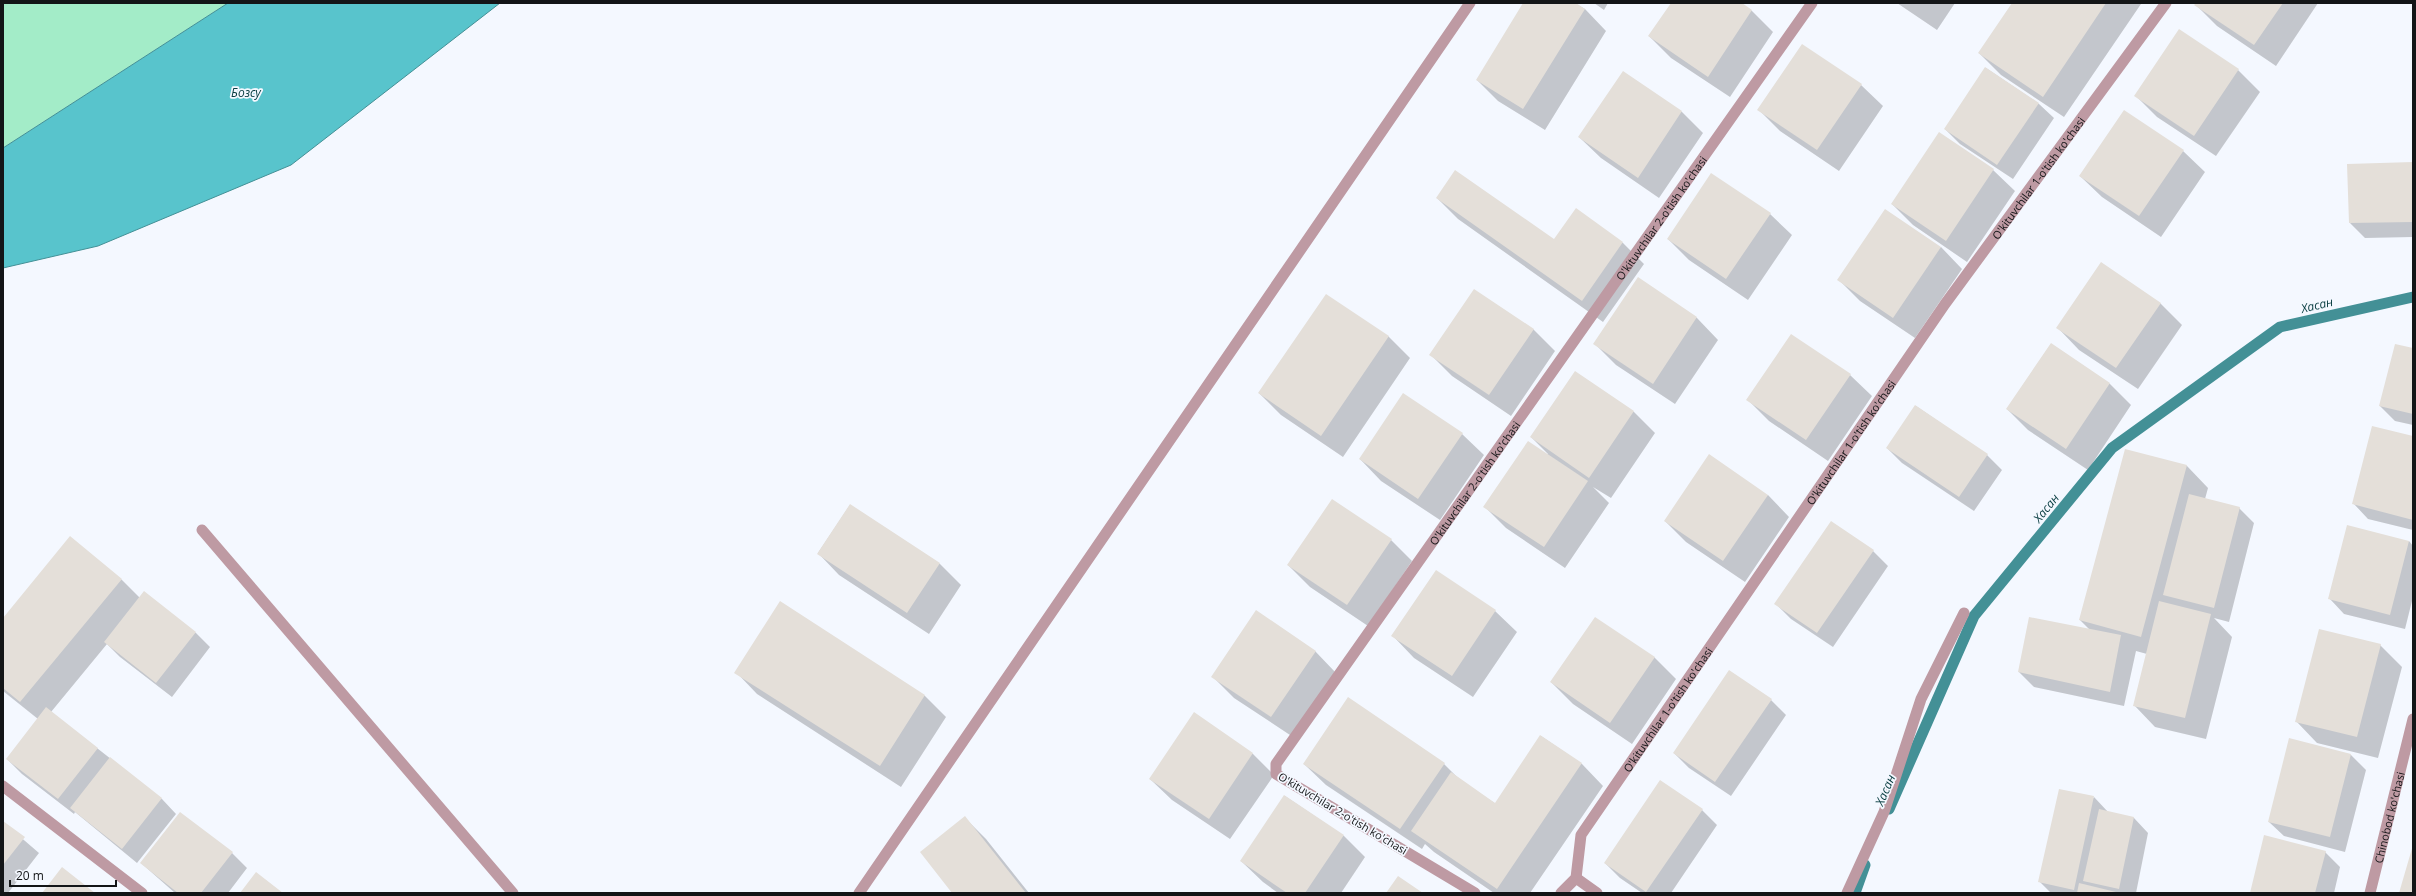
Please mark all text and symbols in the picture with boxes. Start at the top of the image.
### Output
water label: Бозсу [231,84,262,101]
street label: O'kituvchilar 1-o'tish ko'chasi [1988,113,2088,242]
street label: O'kituvchilar 2-o'tish ko'chasi [1612,153,1710,283]
water label: Хасан [2298,293,2335,317]
street label: O'kituvchilar 1-o'tish ko'chasi [1802,377,1899,507]
street label: O'kituvchilar 2-o'tish ko'chasi [1425,418,1523,548]
water label: Хасан [2029,490,2063,527]
street label: O'kituvchilar 1-o'tish ko'chasi [1619,644,1715,775]
street label: O'kituvchilar 2-o'tish ko'chasi [1276,768,1410,858]
street label: Chinobod ko'chasi [2370,770,2407,865]
water label: Хасан [1870,772,1899,809]
scale bar [10,862,116,888]
text: 20 m [16,867,44,884]

